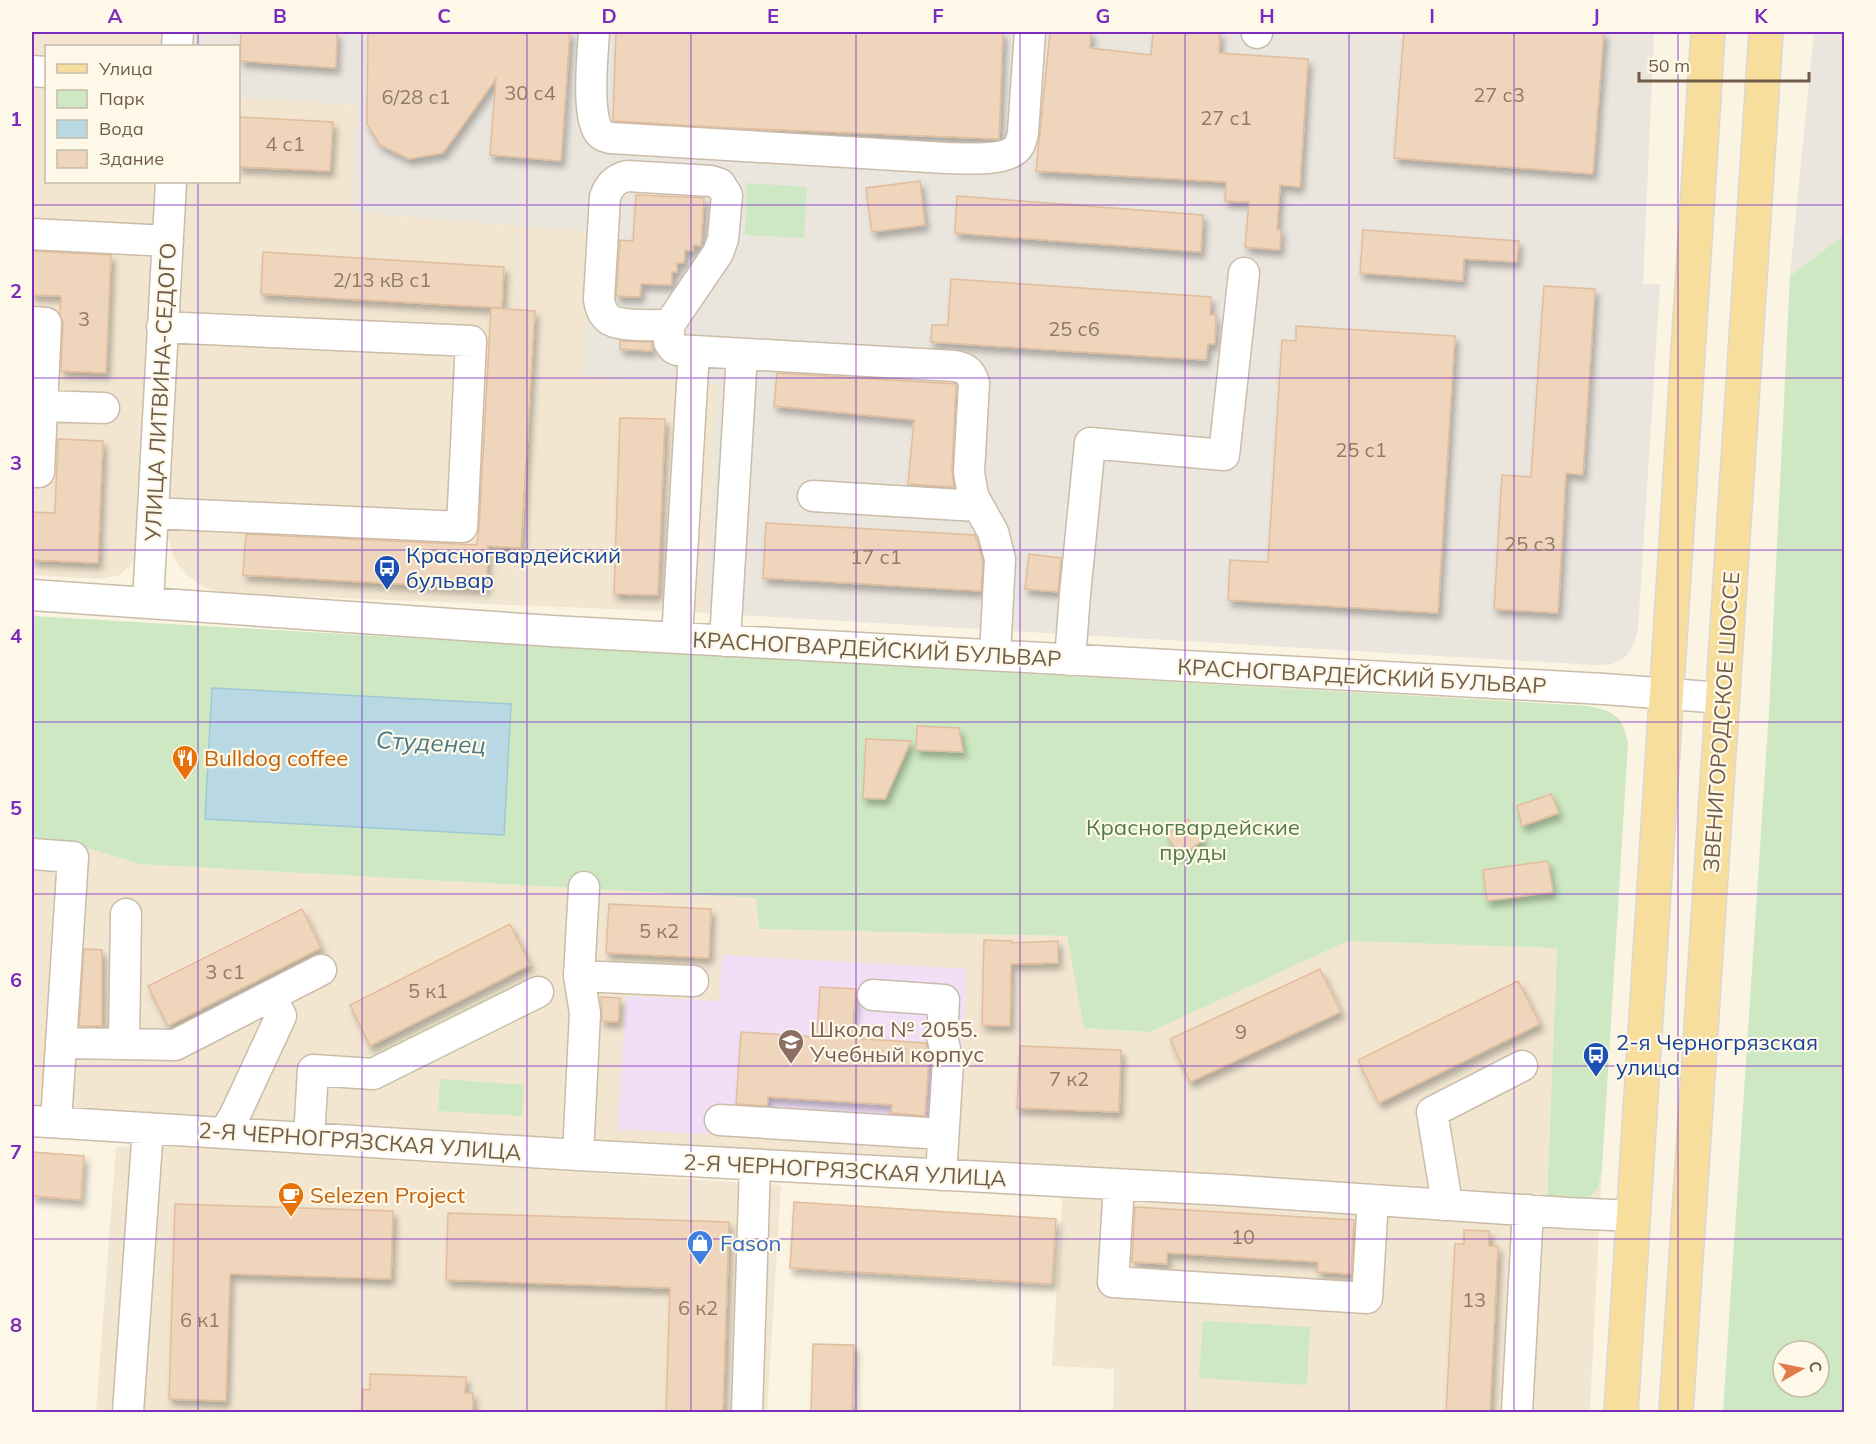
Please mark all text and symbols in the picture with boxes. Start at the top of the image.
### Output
text: A [108,3,123,28]
text: B [273,3,287,28]
text: C [437,3,451,28]
text: D [601,3,617,28]
text: E [767,3,779,28]
text: F [932,3,944,28]
text: G [1096,3,1110,28]
text: H [1259,3,1275,28]
text: I [1429,3,1435,28]
text: J [1592,3,1600,28]
text: K [1754,3,1768,28]
legend [45,45,240,183]
scale bar [1639,45,1808,83]
text: 50 m [1648,54,1690,77]
text: Улица [98,57,153,80]
house number: 30 с4 [504,80,556,105]
house number: 27 с3 [1473,82,1525,107]
house number: 6/28 с1 [381,84,451,109]
text: Парк [99,87,145,110]
house number: 27 с1 [1200,105,1252,130]
text: 1 [10,106,22,131]
text: Вода [99,117,144,140]
house number: 4 с1 [265,131,305,156]
text: Здание [99,147,164,170]
street label: УЛИЦА ЛИТВИНА-СЕДОГО [138,242,182,543]
house number: 2/13 кВ с1 [333,267,431,292]
text: 2 [10,278,22,303]
house number: 3 [78,306,90,331]
house number: 25 с6 [1048,316,1100,341]
house number: 25 с1 [1335,437,1387,462]
text: 3 [10,450,22,475]
house number: 25 с3 [1504,531,1556,556]
place label: Красногвардейский бульвар [406,541,621,594]
house number: 17 с1 [850,544,902,569]
bus stop icon: Красногвардейский бульвар [372,553,402,591]
street label: ЗВЕНИГОРОДСКОЕ ШОССЕ [1697,571,1745,873]
text: 4 [10,623,22,648]
street label: КРАСНОГВАРДЕЙСКИЙ БУЛЬВАР [692,625,1062,673]
street label: КРАСНОГВАРДЕЙСКИЙ БУЛЬВАР [1177,652,1547,700]
water label: Студенец [375,724,487,760]
restaurant icon: Bulldog coffee [170,743,200,781]
place label: Bulldog coffee [204,744,348,772]
text: 5 [10,795,22,820]
park label: Красногвардейские пруды [1086,813,1300,866]
house number: 5 к2 [639,918,679,943]
house number: 3 с1 [205,959,245,984]
text: 6 [10,967,22,992]
house number: 5 к1 [408,978,448,1003]
place label: Школа № 2055. Учебный корпус [809,1015,984,1068]
house number: 9 [1235,1019,1247,1044]
school or university icon: Школа № 2055. Учебный корпус [776,1027,806,1065]
place label: 2-я Черногрязская улица [1616,1028,1818,1081]
bus stop icon: 2-я Черногрязская улица [1581,1040,1611,1078]
house number: 7 к2 [1049,1066,1089,1091]
street label: 2-Я ЧЕРНОГРЯЗСКАЯ УЛИЦА [198,1116,522,1166]
text: 7 [10,1139,22,1164]
street label: 2-Я ЧЕРНОГРЯЗСКАЯ УЛИЦА [683,1148,1007,1192]
cafe icon: Selezen Project [276,1180,306,1218]
place label: Selezen Project [310,1181,465,1209]
house number: 10 [1231,1224,1255,1249]
shop icon: Fason [685,1228,715,1266]
place label: Fason [720,1229,782,1257]
house number: 13 [1462,1287,1486,1312]
house number: 6 к2 [678,1295,718,1320]
house number: 6 к1 [180,1307,220,1332]
text: 8 [10,1312,22,1337]
north arrow [1771,1339,1831,1399]
text: С [1805,1360,1827,1374]

